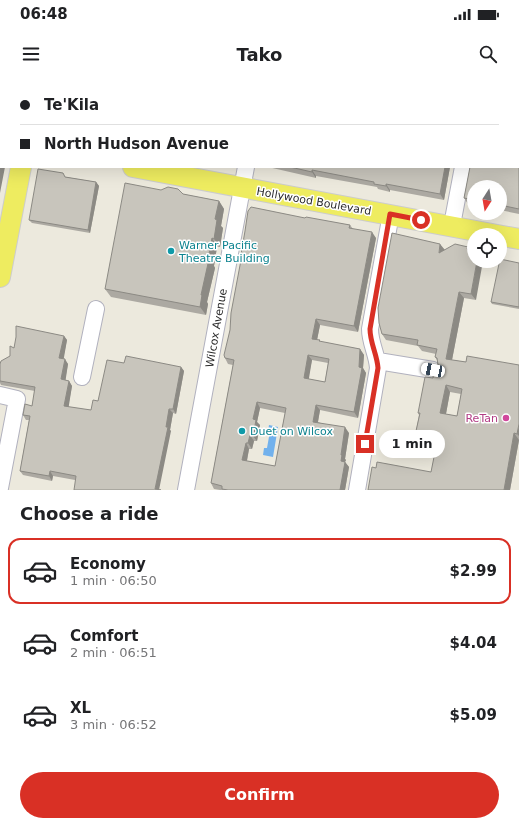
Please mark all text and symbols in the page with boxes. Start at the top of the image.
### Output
text: 06:48 [20,5,68,23]
icon: menu [20,43,42,65]
icon: search [477,43,499,65]
text: Tako [237,44,282,65]
text: Te'Kila [44,96,99,114]
text: North Hudson Avenue [44,135,229,153]
north arrow [467,180,507,220]
map controls [467,180,507,268]
street label: Hollywood Boulevard [256,185,372,218]
route start [412,211,430,229]
button: locate [467,228,507,268]
place label: Warner Pacific Theatre Building [178,239,270,265]
marker: Warner Pacific Theatre Building [166,246,176,256]
street label: Wilcox Avenue [203,287,230,369]
car [420,362,446,378]
place label: ReTan [465,412,498,425]
marker: ReTan [501,413,511,423]
place label: Duet on Wilcox [250,425,333,438]
marker: Duet on Wilcox [237,426,247,436]
callout: 1 min [379,430,445,458]
route end [356,435,374,453]
text: 1 min [392,436,432,451]
text: Choose a ride [20,503,159,524]
icon: car [22,553,58,589]
text: Economy [70,555,146,573]
text: $2.99 [450,562,497,580]
text: 1 min · 06:50 [70,573,157,588]
icon: car [22,625,58,661]
text: Comfort [70,627,138,645]
text: $4.04 [450,634,497,652]
text: 2 min · 06:51 [70,645,157,660]
icon: car [22,697,58,733]
text: XL [70,699,91,717]
text: $5.09 [450,706,497,724]
text: 3 min · 06:52 [70,717,157,732]
button: Confirm [20,772,499,818]

